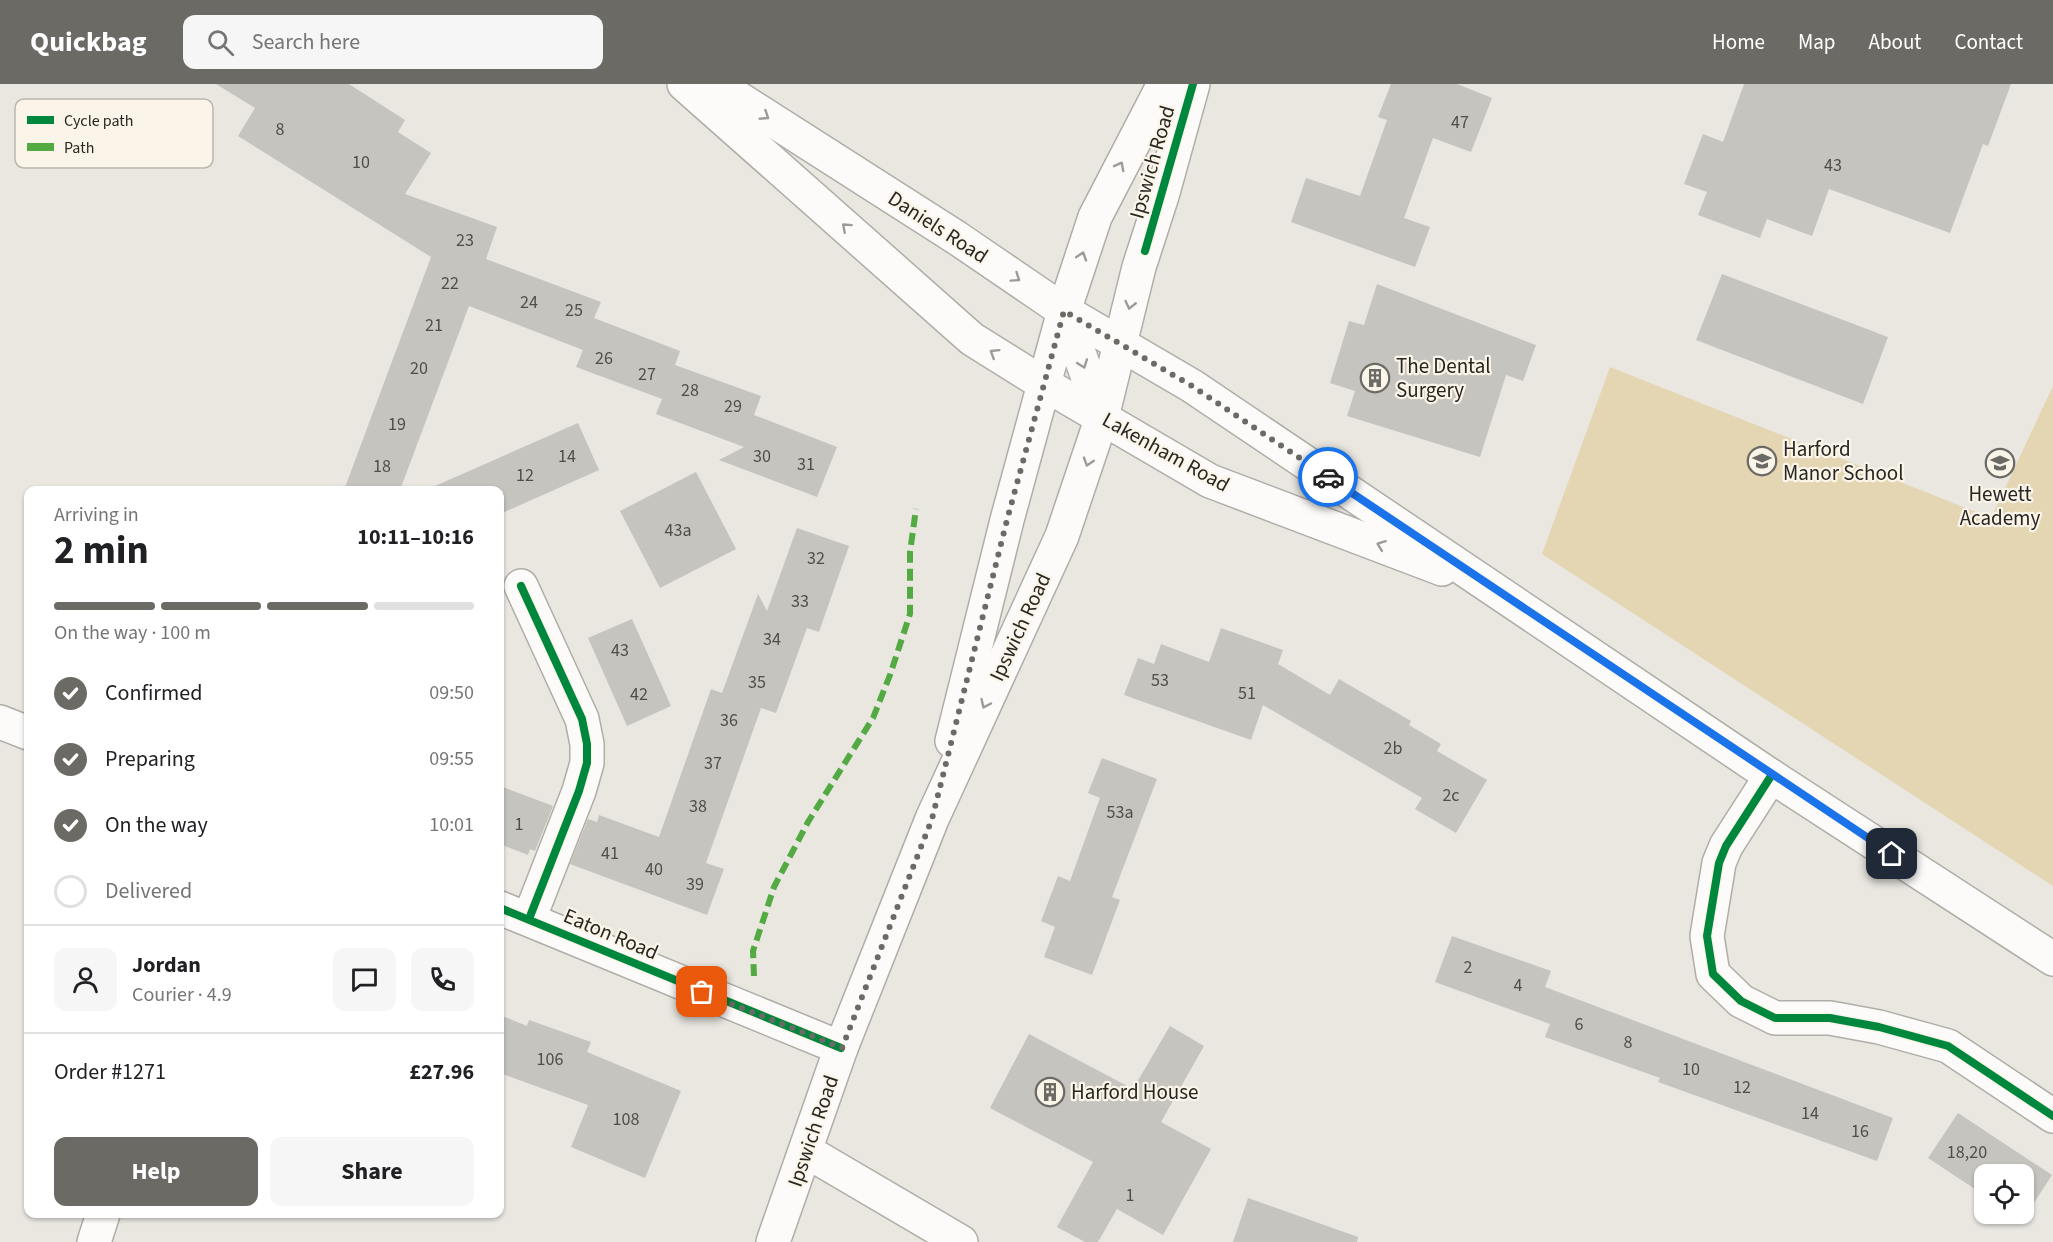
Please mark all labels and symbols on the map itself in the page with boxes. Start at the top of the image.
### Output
legend [15,99,213,168]
street label: Ipswich Road [1122,102,1182,222]
one-way arrow [759,108,769,120]
text: Cycle path [64,110,133,132]
house number: 47 [1451,110,1469,135]
house number: 8 [276,117,285,142]
text: Path [64,137,94,159]
house number: 10 [352,150,370,175]
house number: 43 [1824,153,1842,178]
one-way arrow [1113,162,1124,173]
street label: Daniels Road [882,183,994,271]
one-way arrow [842,223,852,234]
house number: 23 [456,228,474,253]
one-way arrow [1075,251,1087,262]
house number: 22 [441,271,459,296]
one-way arrow [1009,271,1020,282]
house number: 24 [520,290,538,315]
house number: 25 [565,298,583,323]
one-way arrow [1124,300,1137,310]
house number: 21 [425,313,443,338]
house number: 26 [595,346,613,371]
one-way arrow [990,348,1000,360]
place label: The Dental Surgery [1396,351,1491,405]
house number: 20 [410,356,428,381]
one-way arrow [1076,358,1089,369]
house number: 27 [638,362,656,387]
building icon: The Dental Surgery [1359,362,1391,394]
house number: 28 [681,378,699,403]
house number: 29 [724,394,742,419]
street label: Lakenham Road [1097,405,1235,499]
house number: 19 [388,412,406,437]
place label: Harford Manor School [1783,434,1904,488]
house number: 14 [558,444,576,469]
house number: 30 [753,444,771,469]
school or university icon: Harford Manor School [1746,445,1778,477]
courier [1298,447,1358,507]
school or university icon: Hewett Academy [1984,447,2016,479]
house number: 31 [797,452,815,477]
house number: 18 [373,454,391,479]
one-way arrow [1082,456,1095,467]
house number: 12 [516,463,534,488]
place label: Hewett Academy [1960,479,2041,533]
house number: 43a [665,518,691,543]
one-way arrow [1376,540,1387,553]
house number: 32 [807,546,825,571]
street label: Ipswich Road [982,568,1058,686]
house number: 33 [791,589,809,614]
house number: 34 [763,627,781,652]
house number: 43 [611,638,629,663]
house number: 53 [1151,668,1169,693]
house number: 35 [748,670,766,695]
house number: 51 [1238,681,1256,706]
house number: 42 [630,682,648,707]
one-way arrow [980,698,992,709]
house number: 36 [720,708,738,733]
house number: 2b [1384,736,1402,761]
house number: 37 [704,751,722,776]
house number: 2c [1442,783,1460,808]
house number: 38 [689,794,707,819]
house number: 53a [1107,800,1133,825]
house number: 1 [515,812,523,837]
pin [1866,828,1917,879]
house number: 41 [601,841,619,866]
house number: 40 [645,857,663,882]
house number: 39 [686,872,704,897]
street label: Eaton Road [559,901,663,967]
house number: 2 [1464,955,1473,980]
pin [676,966,727,1017]
house number: 4 [1514,973,1523,998]
house number: 6 [1575,1012,1584,1037]
house number: 8 [1624,1030,1633,1055]
house number: 106 [537,1047,563,1072]
house number: 10 [1682,1057,1700,1082]
street label: Ipswich Road [780,1071,846,1191]
house number: 12 [1733,1075,1751,1100]
building icon: Harford House [1034,1076,1066,1108]
place label: Harford House [1071,1077,1199,1107]
house number: 14 [1801,1101,1819,1126]
house number: 108 [613,1107,639,1132]
house number: 16 [1851,1119,1869,1144]
house number: 18,20 [1947,1140,1987,1165]
house number: 1 [1126,1183,1134,1208]

